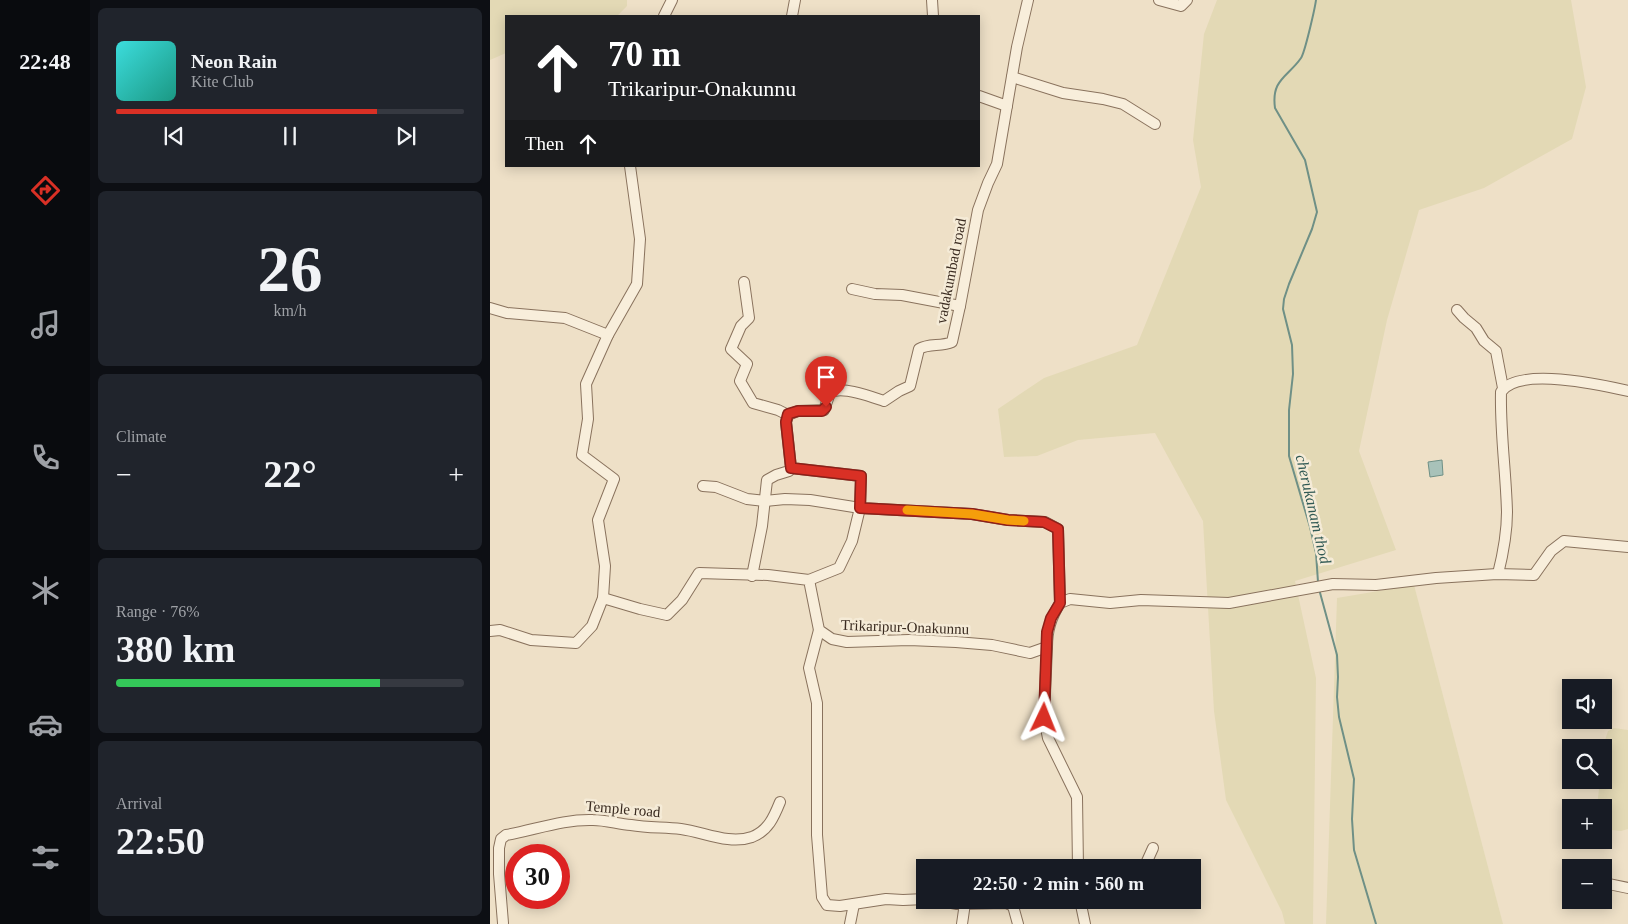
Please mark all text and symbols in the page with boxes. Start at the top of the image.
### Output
icon: ahead [525,35,590,100]
text: 70 m [608,35,681,74]
text: 22:48 [19,49,71,74]
text: Neon Rain [191,51,277,72]
text: Kite Club [191,73,254,90]
text: Trikaripur-Onakunnu [608,76,796,101]
icon: previous [160,122,188,150]
icon: pause [276,122,304,150]
icon: next [392,122,420,150]
icon: ahead [574,130,602,158]
text: Then [525,133,564,154]
icon: directions [28,173,63,208]
street label: vadakumbad road [933,216,969,325]
text: 26 [258,233,323,305]
text: km/h [274,302,306,319]
icon: music [28,307,63,342]
pin [805,356,847,407]
icon: arrive [812,363,840,391]
text: Climate [116,428,167,445]
icon: phone [28,440,63,475]
text: 22° [263,453,317,495]
water label: cherukanam thod [1293,453,1335,566]
text: − [116,459,132,490]
text: + [448,459,464,490]
icon: climate [28,573,63,608]
text: Range · 76% [116,603,200,620]
street label: Trikaripur-Onakunnu [841,617,970,637]
text: 380 km [116,628,235,670]
map controls [1562,679,1612,909]
button: sound [1562,679,1612,729]
position arrow [1017,691,1069,743]
icon: car [28,707,63,742]
button: search [1562,739,1612,789]
text: Arrival [116,795,162,812]
street label: Temple road [585,798,662,820]
button: + [1562,799,1612,849]
text: 22:50 [116,820,205,862]
icon: filters [28,840,63,875]
speed limit sign: 30 [505,844,570,909]
button: − [1562,859,1612,909]
text: 22:50 · 2 min · 560 m [973,873,1144,894]

